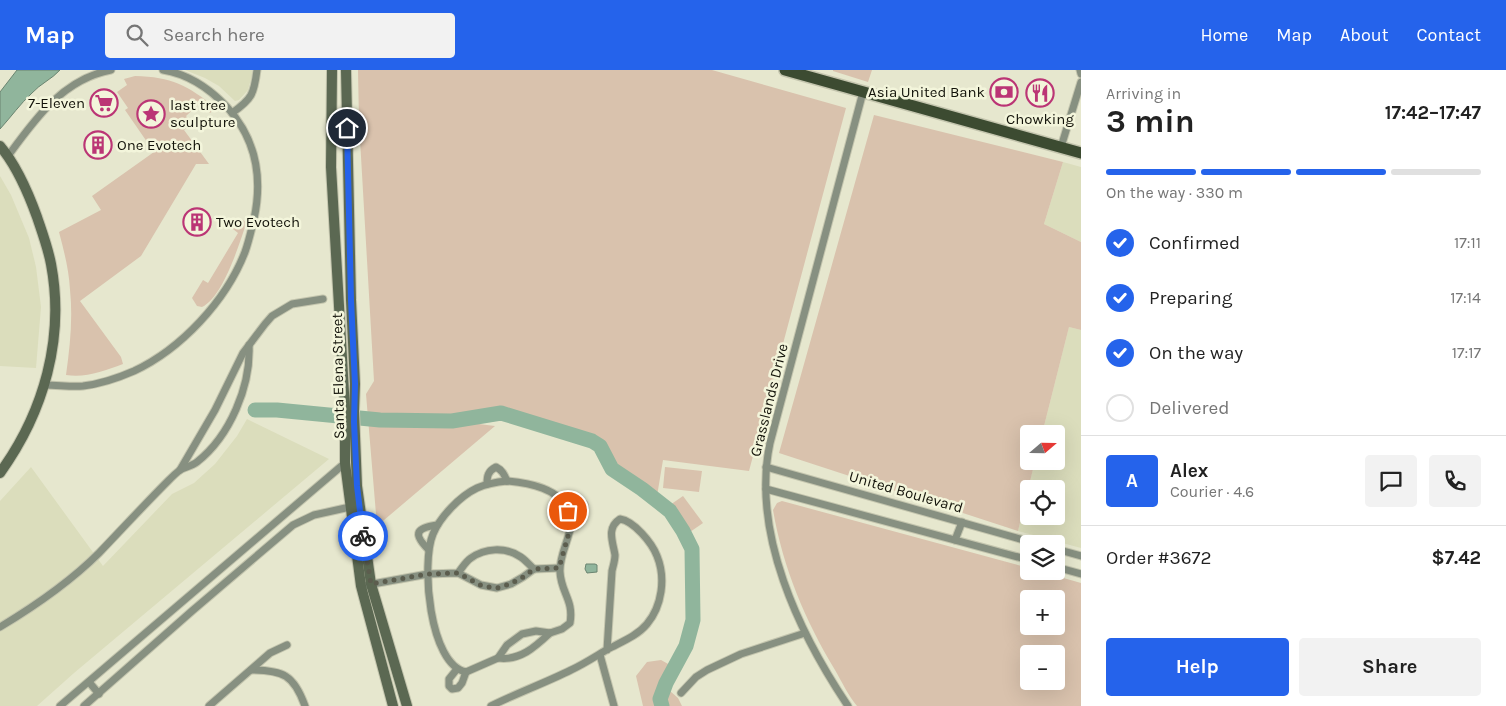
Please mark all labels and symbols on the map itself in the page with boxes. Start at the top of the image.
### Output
bank icon: Asia United Bank [989,77,1019,107]
restaurant icon: Chowking [1025,78,1055,108]
place label: Asia United Bank [868,83,985,101]
supermarket icon: 7-Eleven [89,88,119,118]
place label: 7-Eleven [28,94,85,112]
place label: last tree sculpture [170,96,236,131]
place icon: last tree sculpture [136,99,166,129]
pin [326,107,368,149]
place label: Chowking [1006,110,1074,128]
building icon: One Evotech [83,130,113,160]
place label: One Evotech [117,136,201,154]
building icon: Two Evotech [182,207,212,237]
place label: Two Evotech [216,213,300,231]
street label: Santa Elena Street [328,312,348,439]
street label: Grasslands Drive [746,342,792,458]
north arrow [1020,425,1065,470]
street label: United Boulevard [847,467,965,517]
pin [547,490,589,532]
courier [338,511,388,561]

